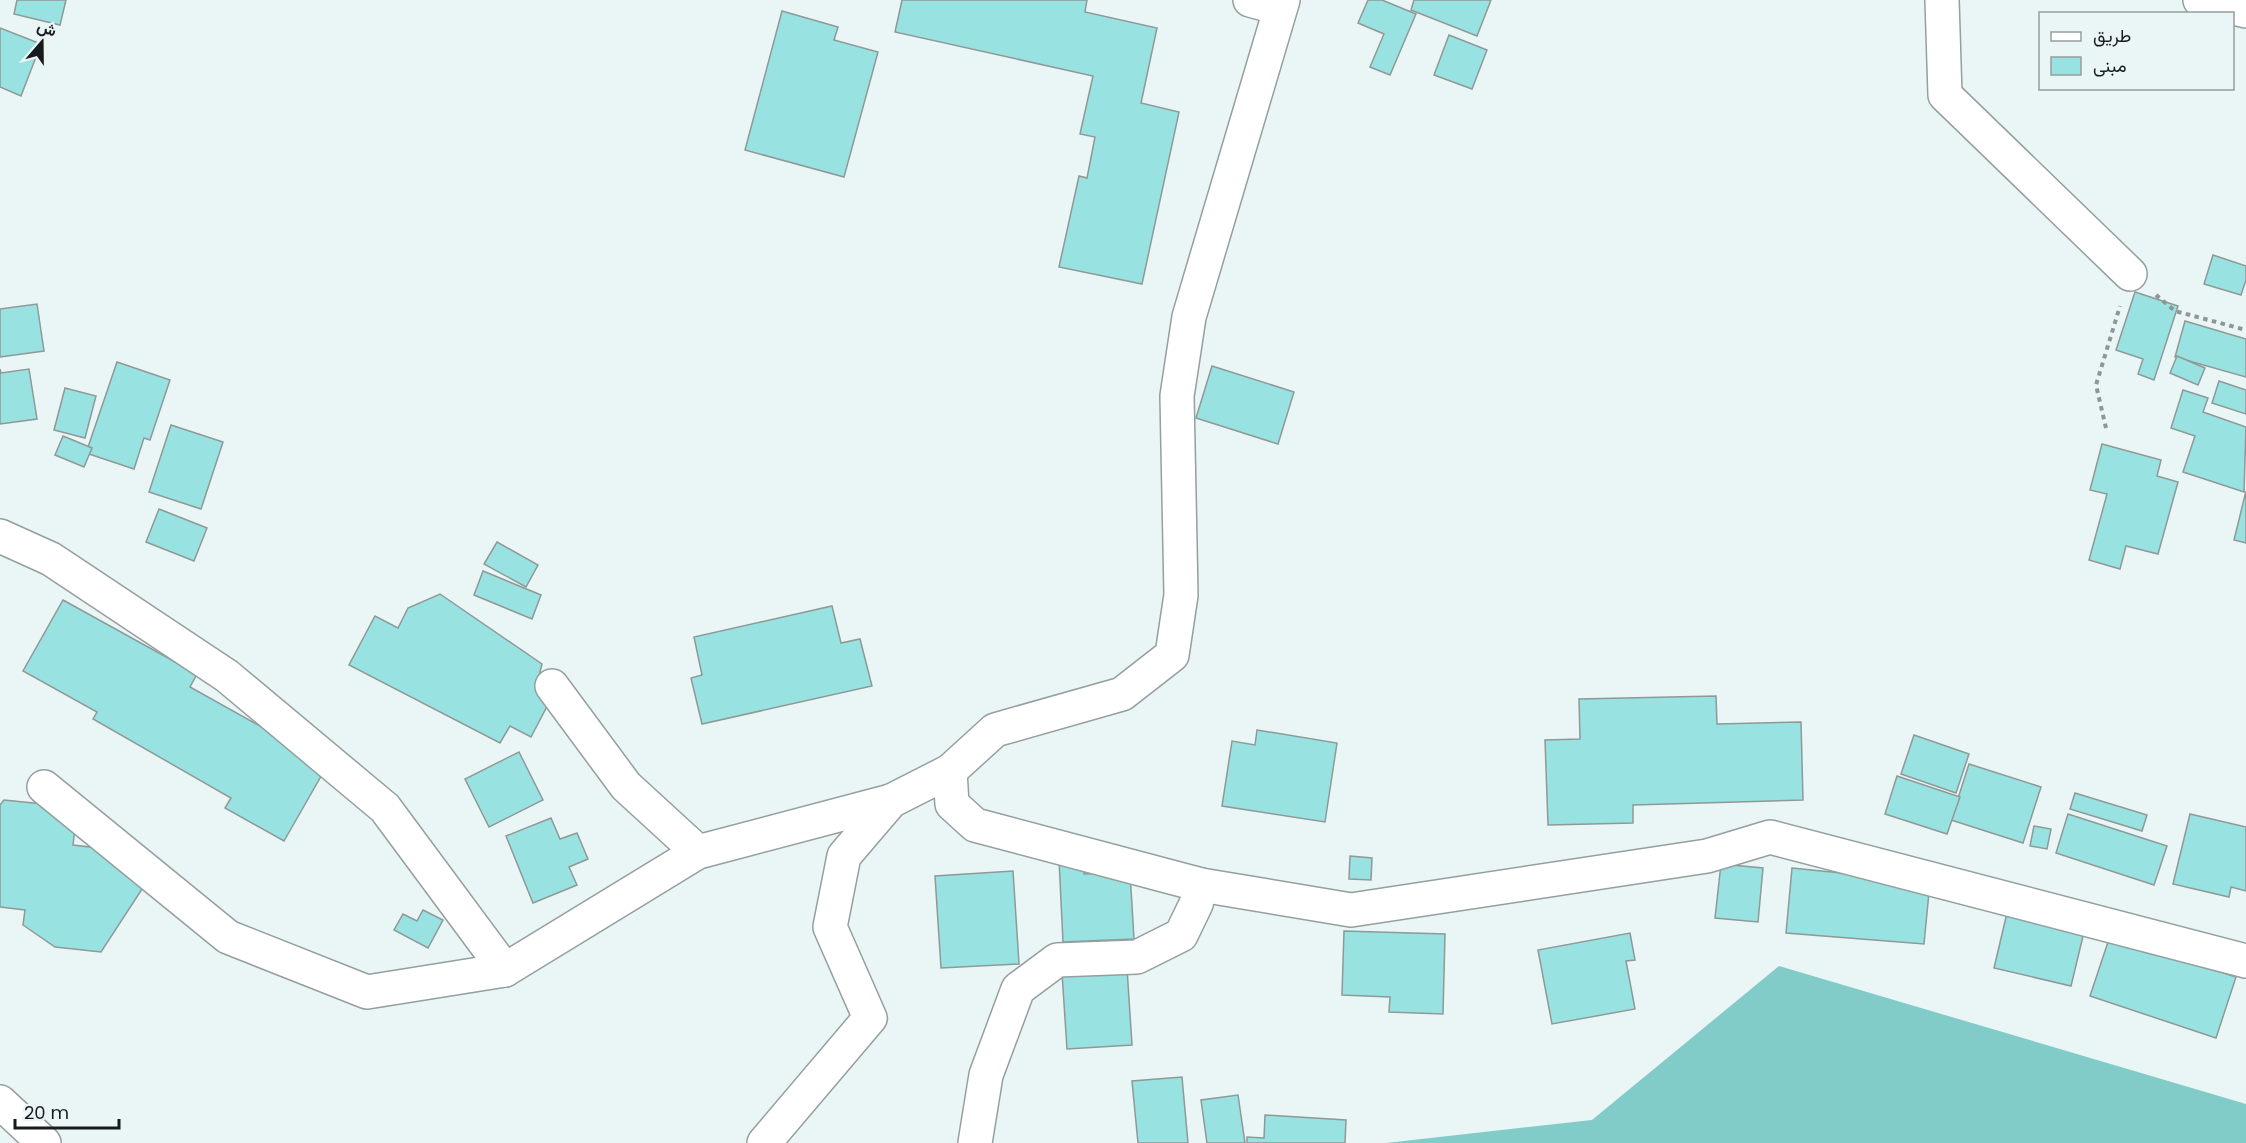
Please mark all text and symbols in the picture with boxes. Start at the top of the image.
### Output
north arrow [12,12,72,72]
legend [2039,12,2234,90]
text: ش [34,14,60,42]
text: طريق [2093,23,2131,48]
text: مبنى [2093,53,2127,78]
scale bar [15,1092,118,1130]
text: 20 m [24,1100,69,1125]

